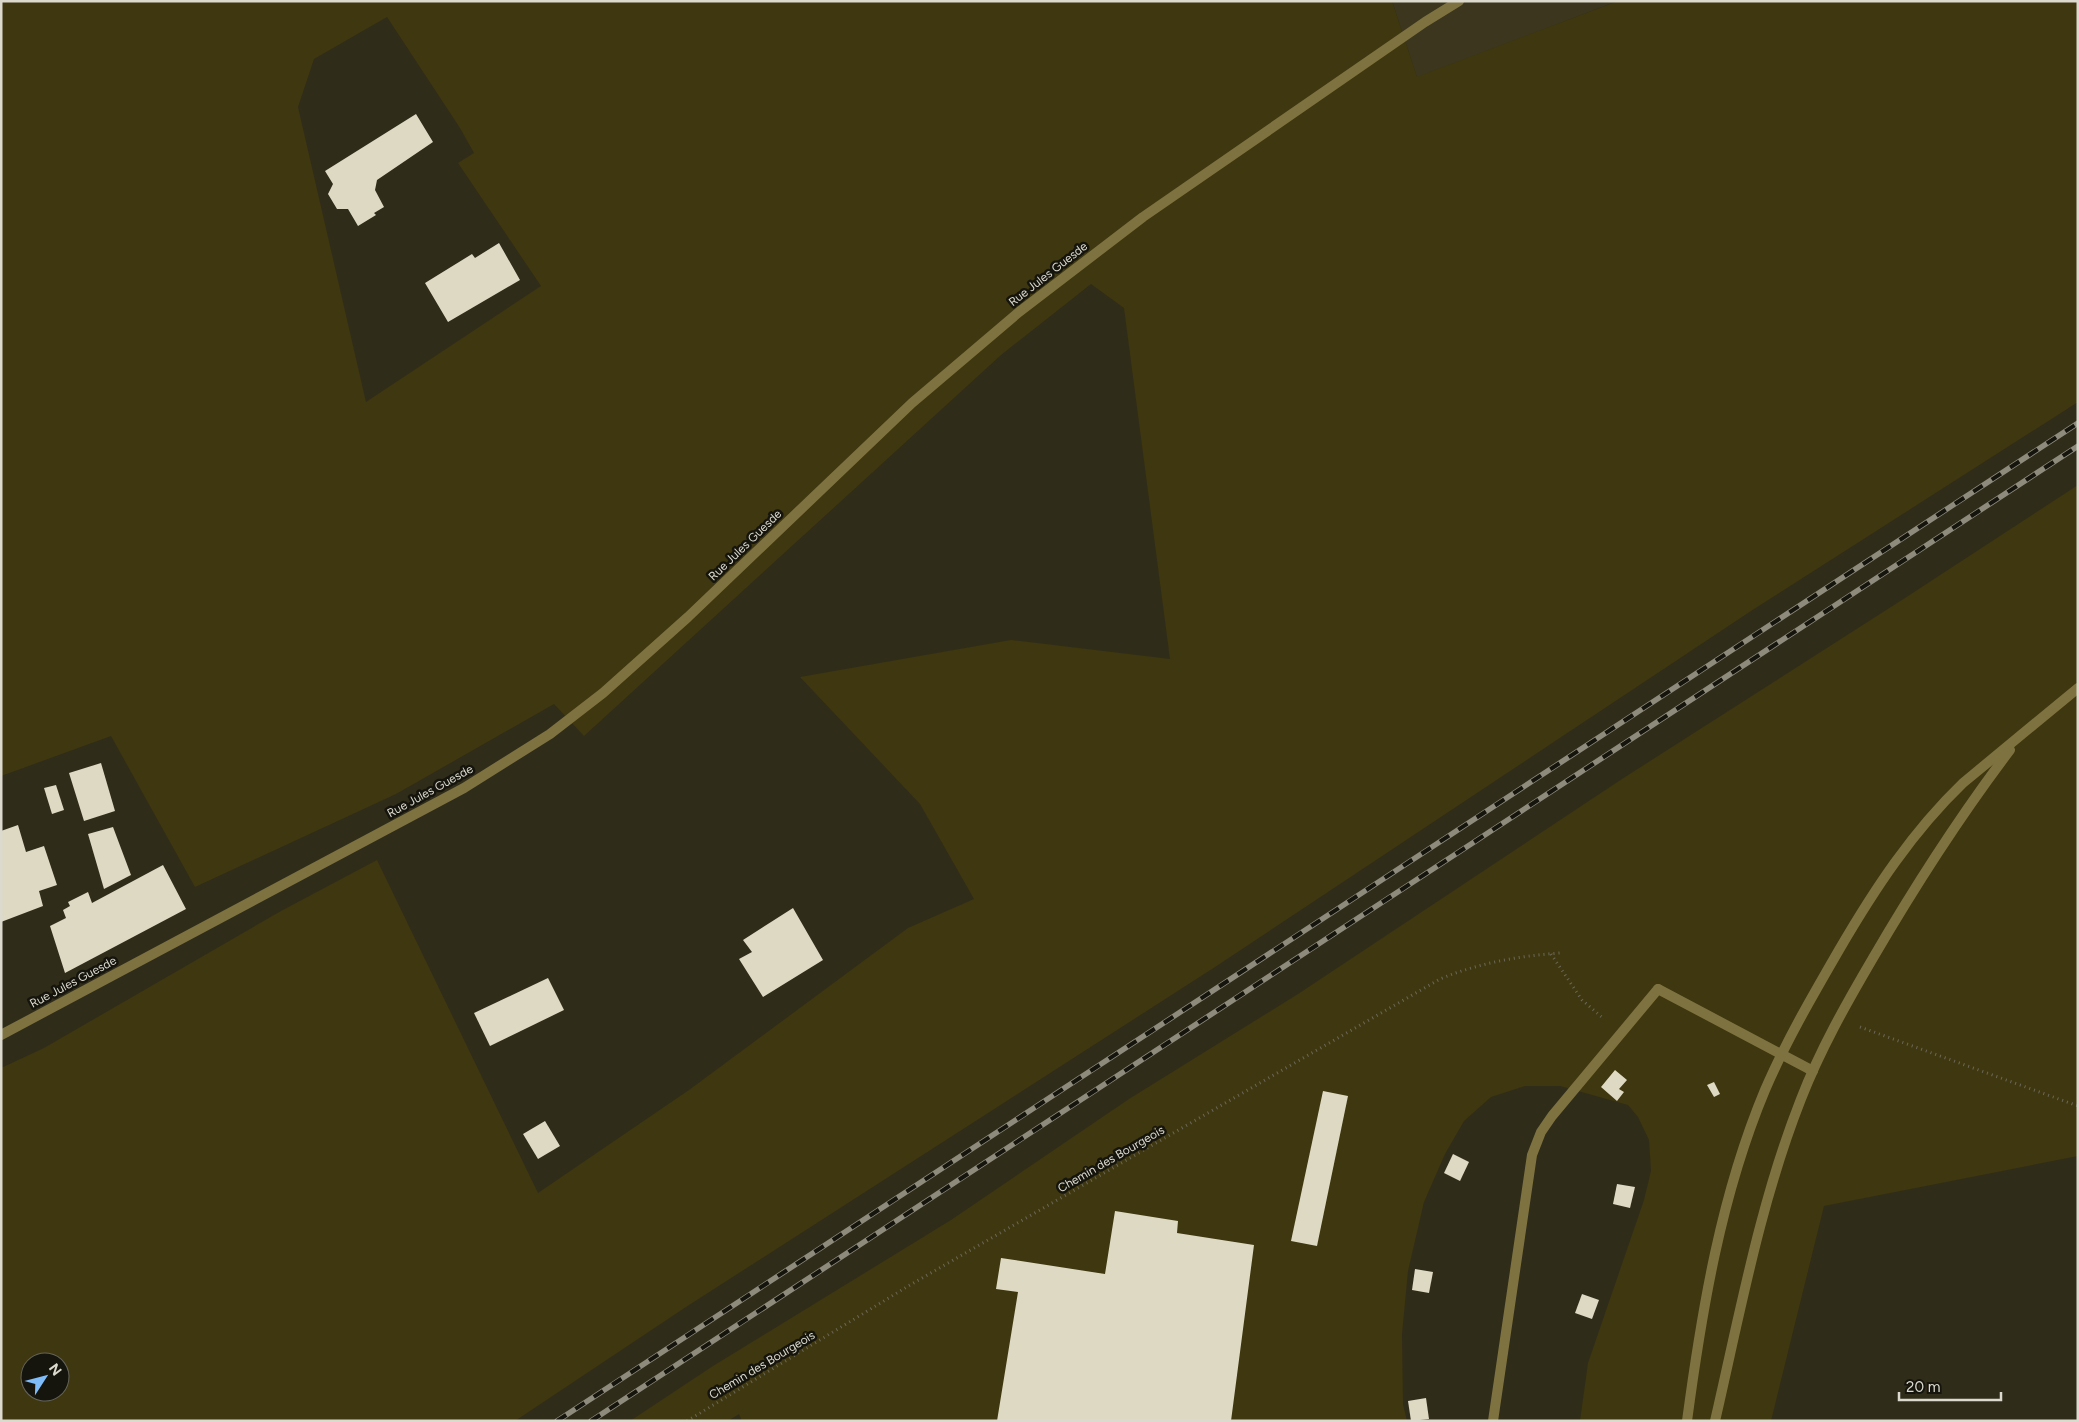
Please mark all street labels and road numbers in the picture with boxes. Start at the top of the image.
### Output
street label: Rue Jules Guesde [1006,239,1090,309]
street label: Rue Jules Guesde [706,506,785,583]
street label: Rue Jules Guesde [385,761,476,820]
street label: Rue Jules Guesde [27,953,119,1011]
street label: Chemin des Bourgeois [1055,1123,1167,1195]
street label: Chemin des Bourgeois [707,1328,818,1402]

